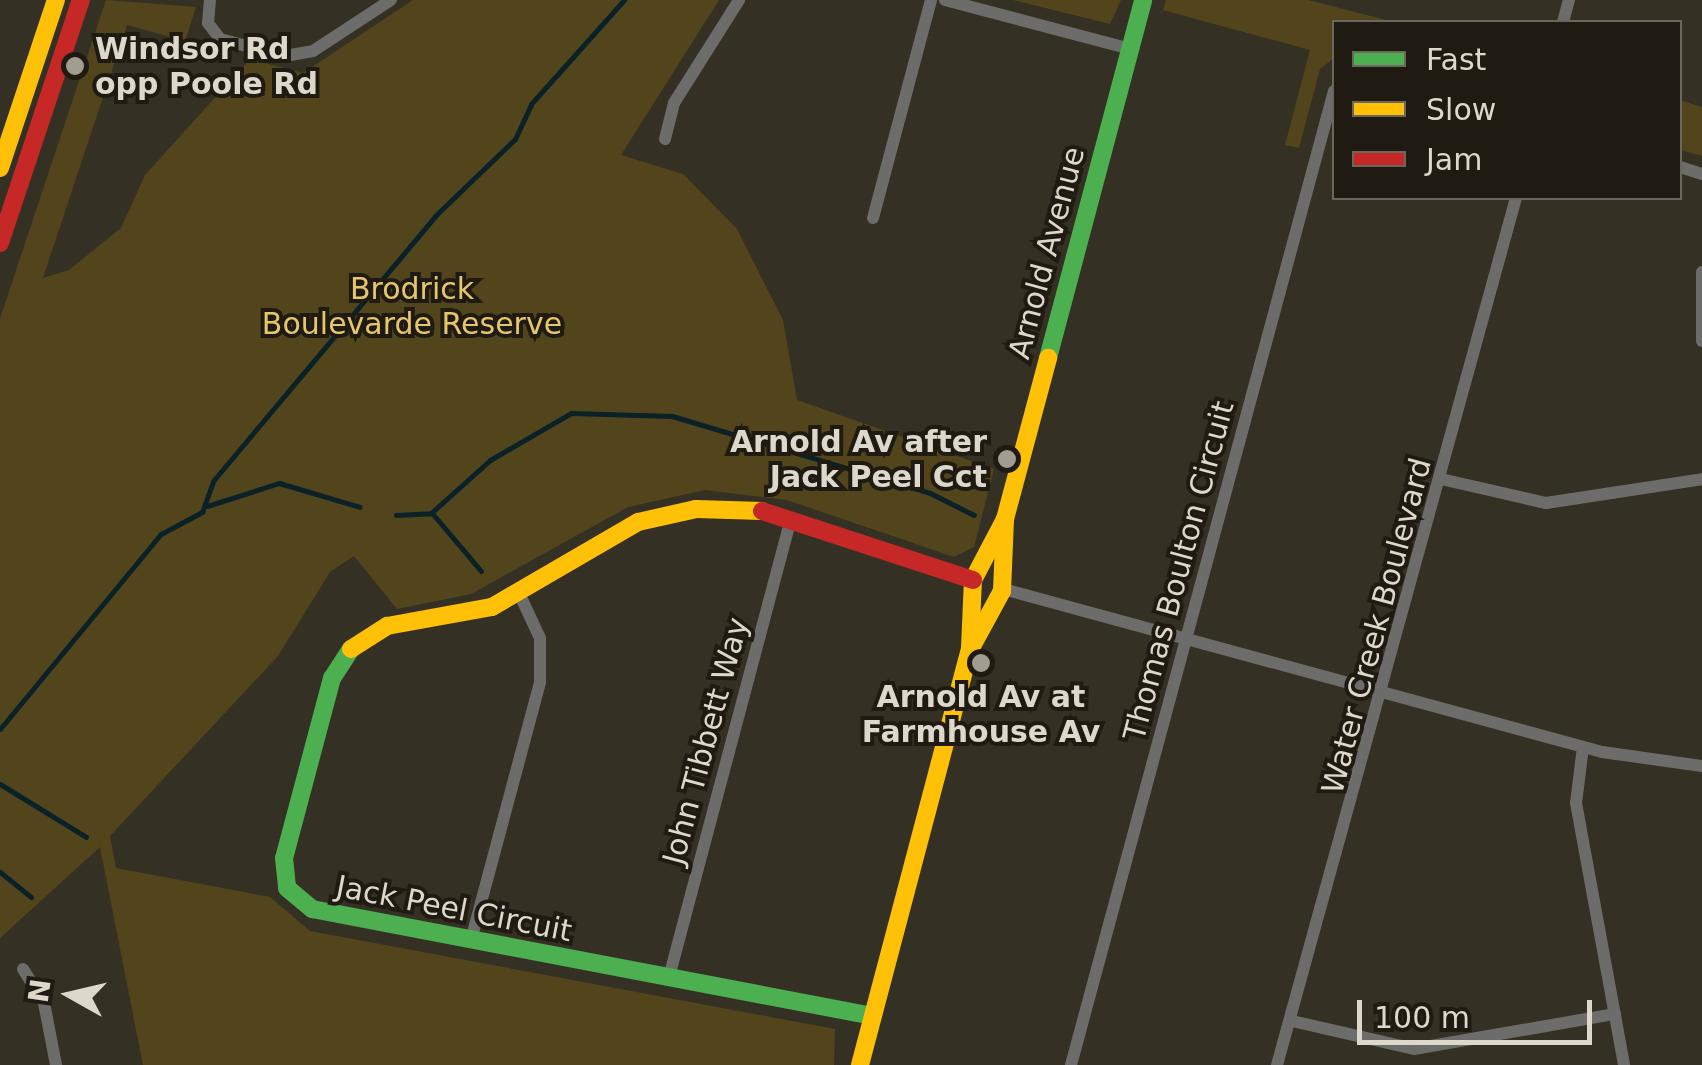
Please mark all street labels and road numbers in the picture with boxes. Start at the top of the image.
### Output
street label: Arnold Avenue [1001,143,1093,363]
street label: Thomas Boulton Circuit [1116,397,1242,745]
street label: Water Creek Boulevard [1315,454,1439,798]
street label: John Tibbett Way [656,614,756,868]
street label: Jack Peel Circuit [333,869,575,949]

